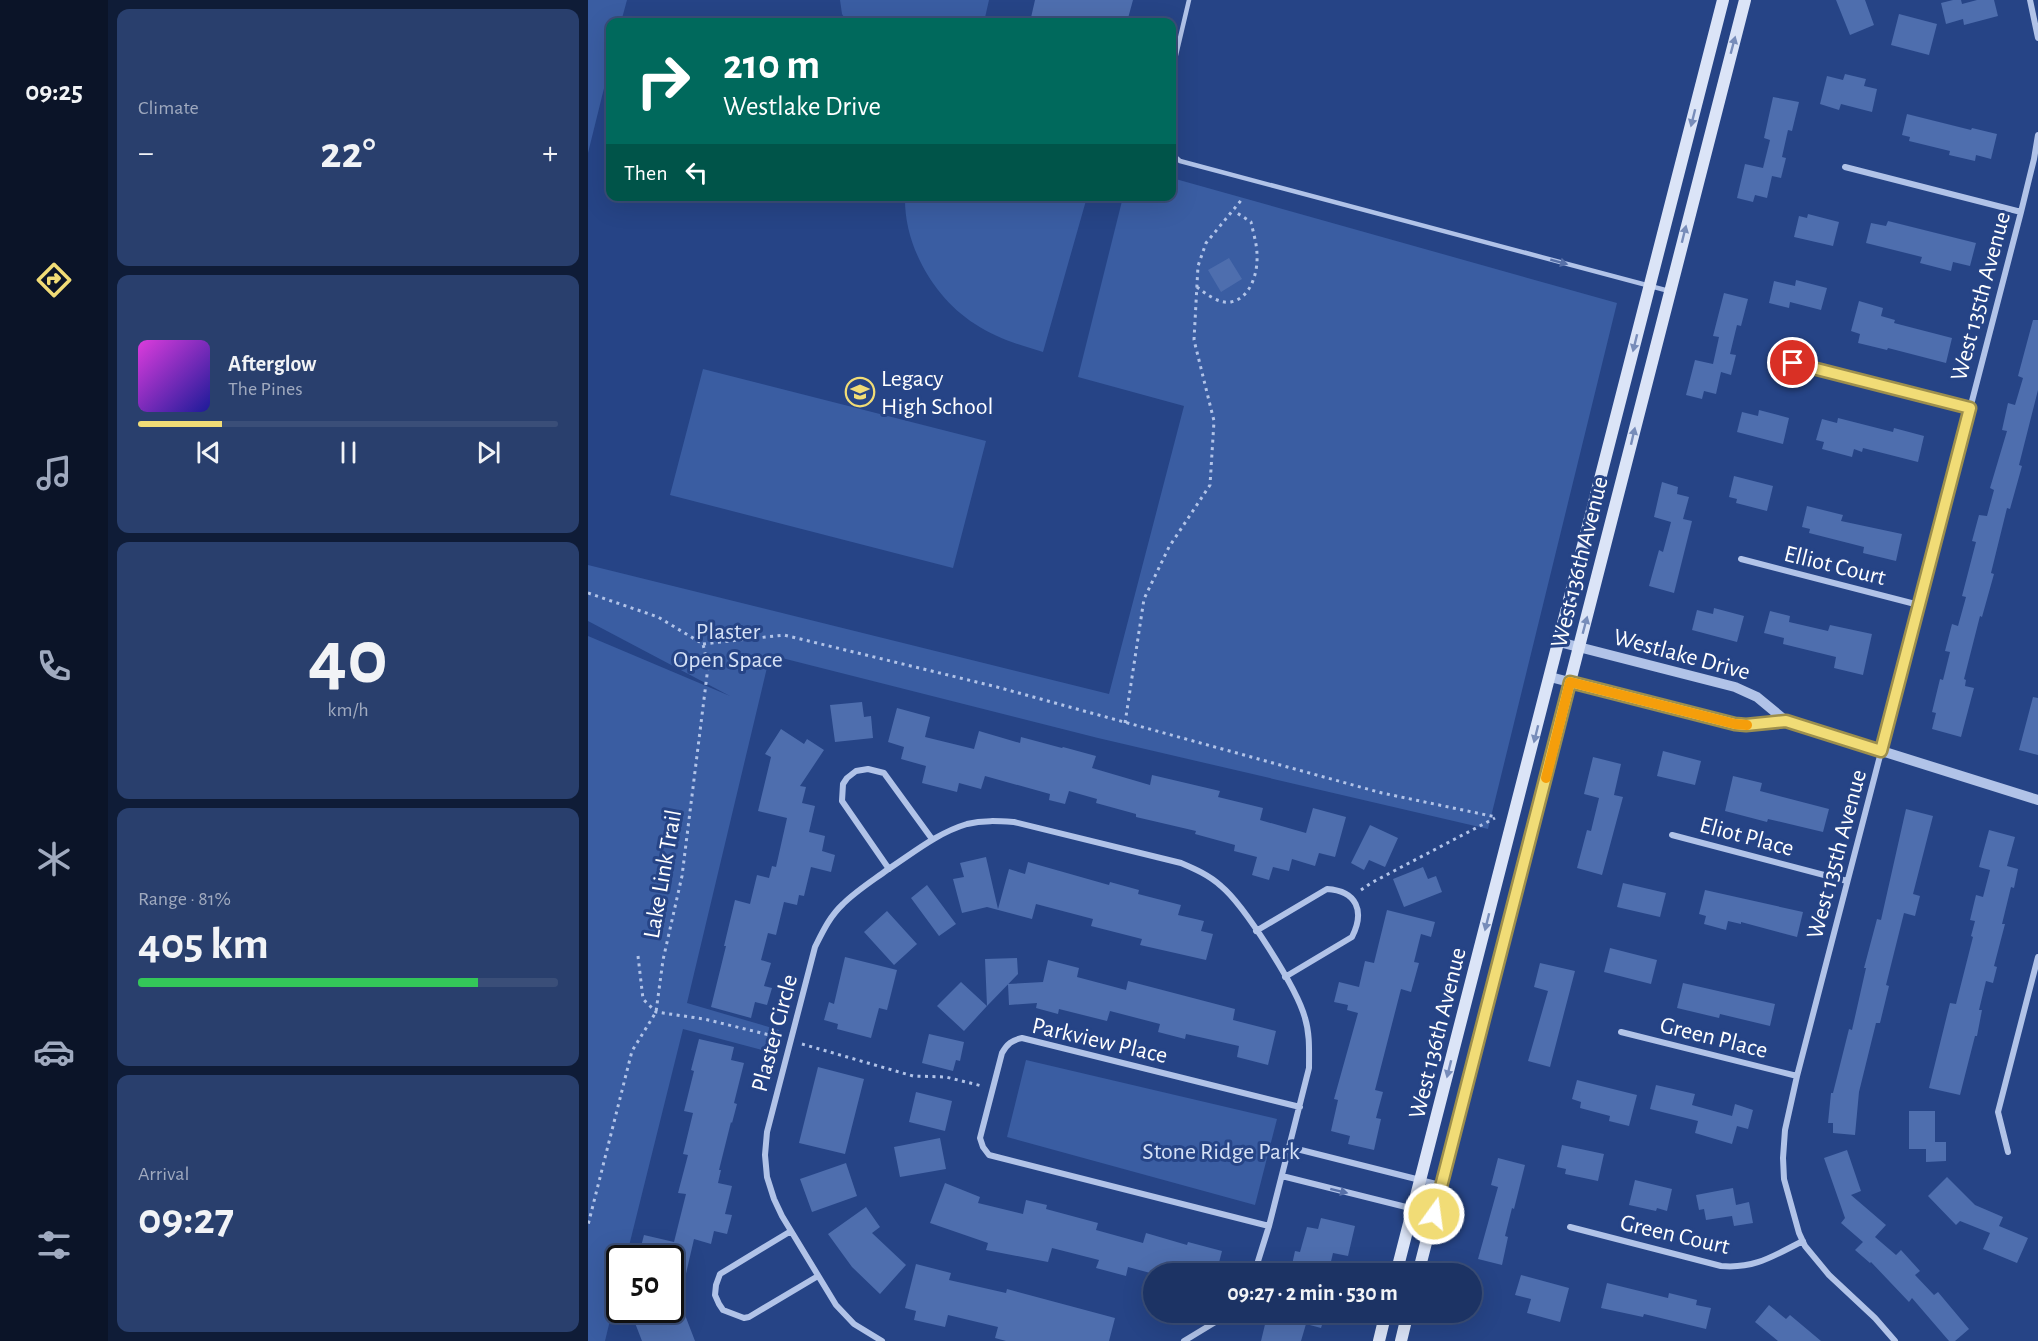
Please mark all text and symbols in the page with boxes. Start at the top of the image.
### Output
one-way arrow [1729,36,1738,54]
icon: right [624,42,702,120]
text: 210 m [723,44,820,86]
text: 09:25 [25,78,83,105]
text: Westlake Drive [723,93,881,120]
text: Climate [138,98,199,118]
one-way arrow [1687,109,1697,127]
text: 22° [320,131,376,176]
text: − [138,137,154,170]
text: + [542,137,558,170]
icon: left [680,156,713,189]
text: Then [624,162,668,184]
street label: West 135th Avenue [1947,209,2015,383]
one-way arrow [1680,225,1689,243]
one-way arrow [1550,257,1568,267]
icon: directions [33,259,75,301]
one-way arrow [1630,333,1640,352]
pin [1767,337,1818,388]
icon: arrive [1776,346,1809,379]
text: Afterglow [228,353,316,375]
place label: Legacy High School [881,367,993,419]
school or university icon: Legacy High School [844,376,876,408]
text: The Pines [228,379,303,399]
one-way arrow [1628,427,1638,446]
icon: previous [192,436,225,469]
icon: pause [332,436,365,469]
icon: next [472,436,505,469]
icon: music [33,452,75,494]
street label: West 136th Avenue [1547,474,1613,650]
street label: Elliot Court [1781,542,1888,590]
one-way arrow [1580,616,1590,634]
text: 40 [308,620,388,698]
park label: Plaster Open Space [673,620,783,672]
street label: Westlake Drive [1611,625,1753,685]
icon: phone [33,645,75,687]
text: km/h [327,700,369,720]
one-way arrow [1530,724,1540,743]
street label: West 135th Avenue [1803,767,1871,941]
street label: Lake Link Trail [640,808,686,940]
street label: Eliot Place [1697,813,1796,861]
icon: climate [33,838,75,880]
text: Range · 81% [138,889,231,909]
one-way arrow [1482,914,1491,932]
text: 405 km [138,922,269,967]
street label: West 136th Avenue [1405,945,1471,1121]
street label: Plaster Circle [748,972,802,1095]
street label: Green Place [1658,1013,1770,1063]
street label: Parkview Place [1030,1014,1170,1068]
icon: car [33,1031,75,1073]
one-way arrow [1444,1061,1453,1079]
park label: Stone Ridge Park [1142,1140,1300,1164]
text: Arrival [138,1164,189,1184]
position arrow [1402,1182,1466,1246]
one-way arrow [1329,1186,1348,1196]
text: 09:27 [138,1197,234,1242]
street label: Green Court [1618,1211,1732,1259]
icon: filters [33,1224,75,1266]
speed limit sign: 50 [606,1245,684,1323]
text: 09:27 · 2 min · 530 m [1227,1282,1398,1304]

